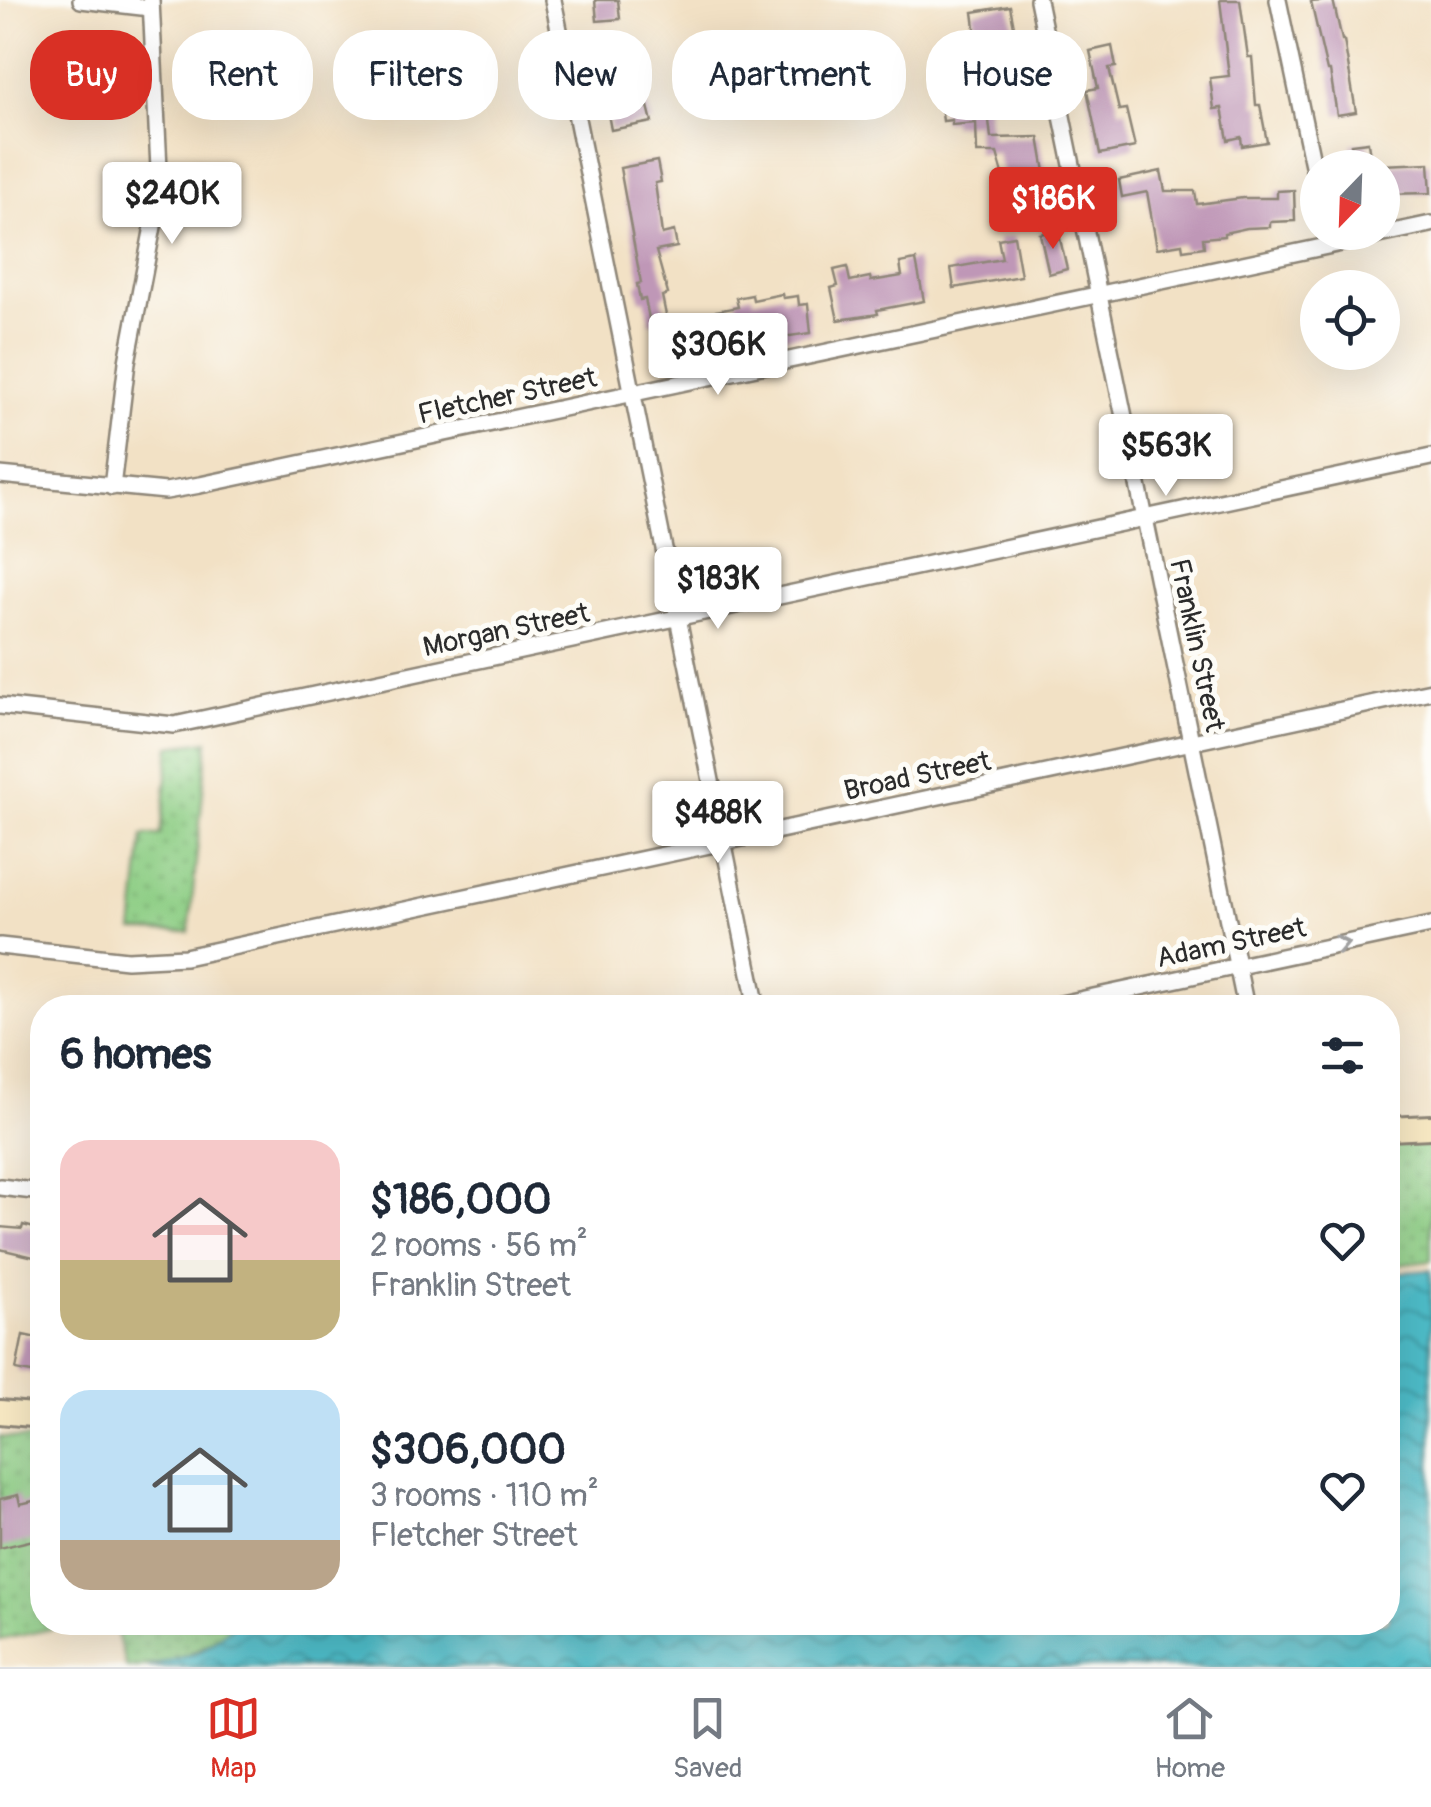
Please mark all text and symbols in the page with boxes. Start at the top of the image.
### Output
chip: Buy [30,30,152,120]
chip: Rent [172,30,313,120]
chip: Filters [333,30,498,120]
chip: New [518,30,652,120]
chip: Apartment [672,30,906,120]
chip: House [926,30,1087,120]
north arrow [1300,150,1400,250]
map controls [1300,150,1400,370]
pin: $240K [102,162,242,247]
pin: $186K [983,167,1123,252]
text: $240K [125,174,219,214]
text: $186K [1011,179,1095,219]
button: locate [1300,270,1400,370]
pin: $306K [648,313,788,398]
text: $306K [671,325,765,365]
street label: Fletcher Street [415,360,601,432]
pin: $563K [1096,414,1236,499]
text: $563K [1121,426,1211,466]
pin: $183K [648,547,788,632]
street label: Franklin Street [1161,556,1232,736]
text: $183K [676,559,760,599]
street label: Morgan Street [420,596,593,665]
street label: Broad Street [841,744,995,809]
pin: $488K [648,781,788,866]
text: $488K [674,793,762,833]
street label: Adam Street [1153,910,1310,976]
one-way arrow [1334,934,1351,955]
icon: filters [1315,1028,1370,1083]
text: 6 homes [60,1029,211,1081]
text: $186,000 [370,1174,552,1226]
icon: home [140,1180,260,1300]
icon: heart [1315,1213,1370,1268]
text: 2 rooms · 56 m² [370,1226,588,1266]
text: Franklin Street [370,1266,571,1306]
text: $306,000 [370,1424,566,1476]
icon: home [140,1430,260,1550]
icon: heart [1315,1463,1370,1518]
text: 3 rooms · 110 m² [370,1476,599,1516]
text: Fletcher Street [370,1516,578,1556]
tab: Map [206,1691,261,1786]
tab: Saved [673,1691,742,1786]
tab: Home [1154,1691,1225,1786]

